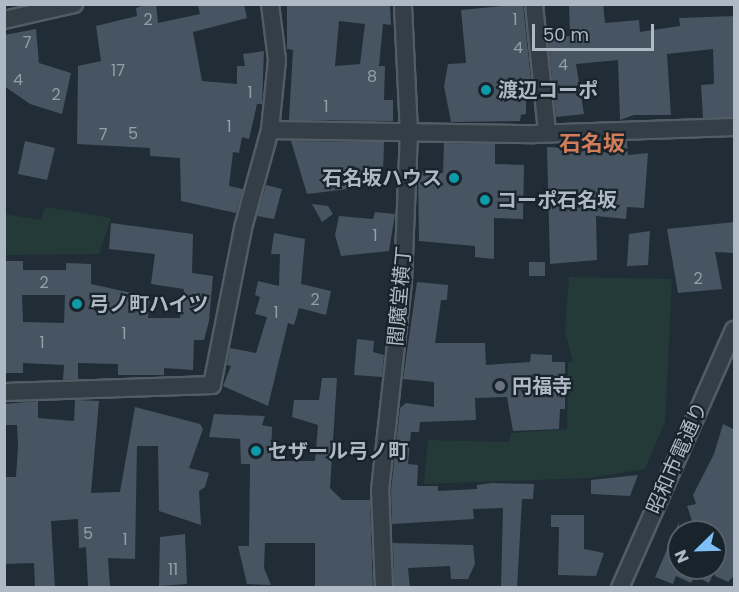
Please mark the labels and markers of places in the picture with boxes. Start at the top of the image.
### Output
place label: 渡辺コーポ [498,78,598,102]
marker: 渡辺コーポ [479,83,493,97]
place label: 石名坂ハウス [322,166,442,190]
marker: 石名坂ハウス [447,171,461,185]
place label: コーポ石名坂 [497,188,617,212]
marker: コーポ石名坂 [478,193,492,207]
place label: 弓ノ町ハイツ [89,292,209,316]
marker: 弓ノ町ハイツ [70,297,84,311]
place label: 円福寺 [512,374,572,398]
marker: 円福寺 [493,379,507,393]
place label: セザール弓ノ町 [268,439,408,463]
marker: セザール弓ノ町 [249,444,263,458]

